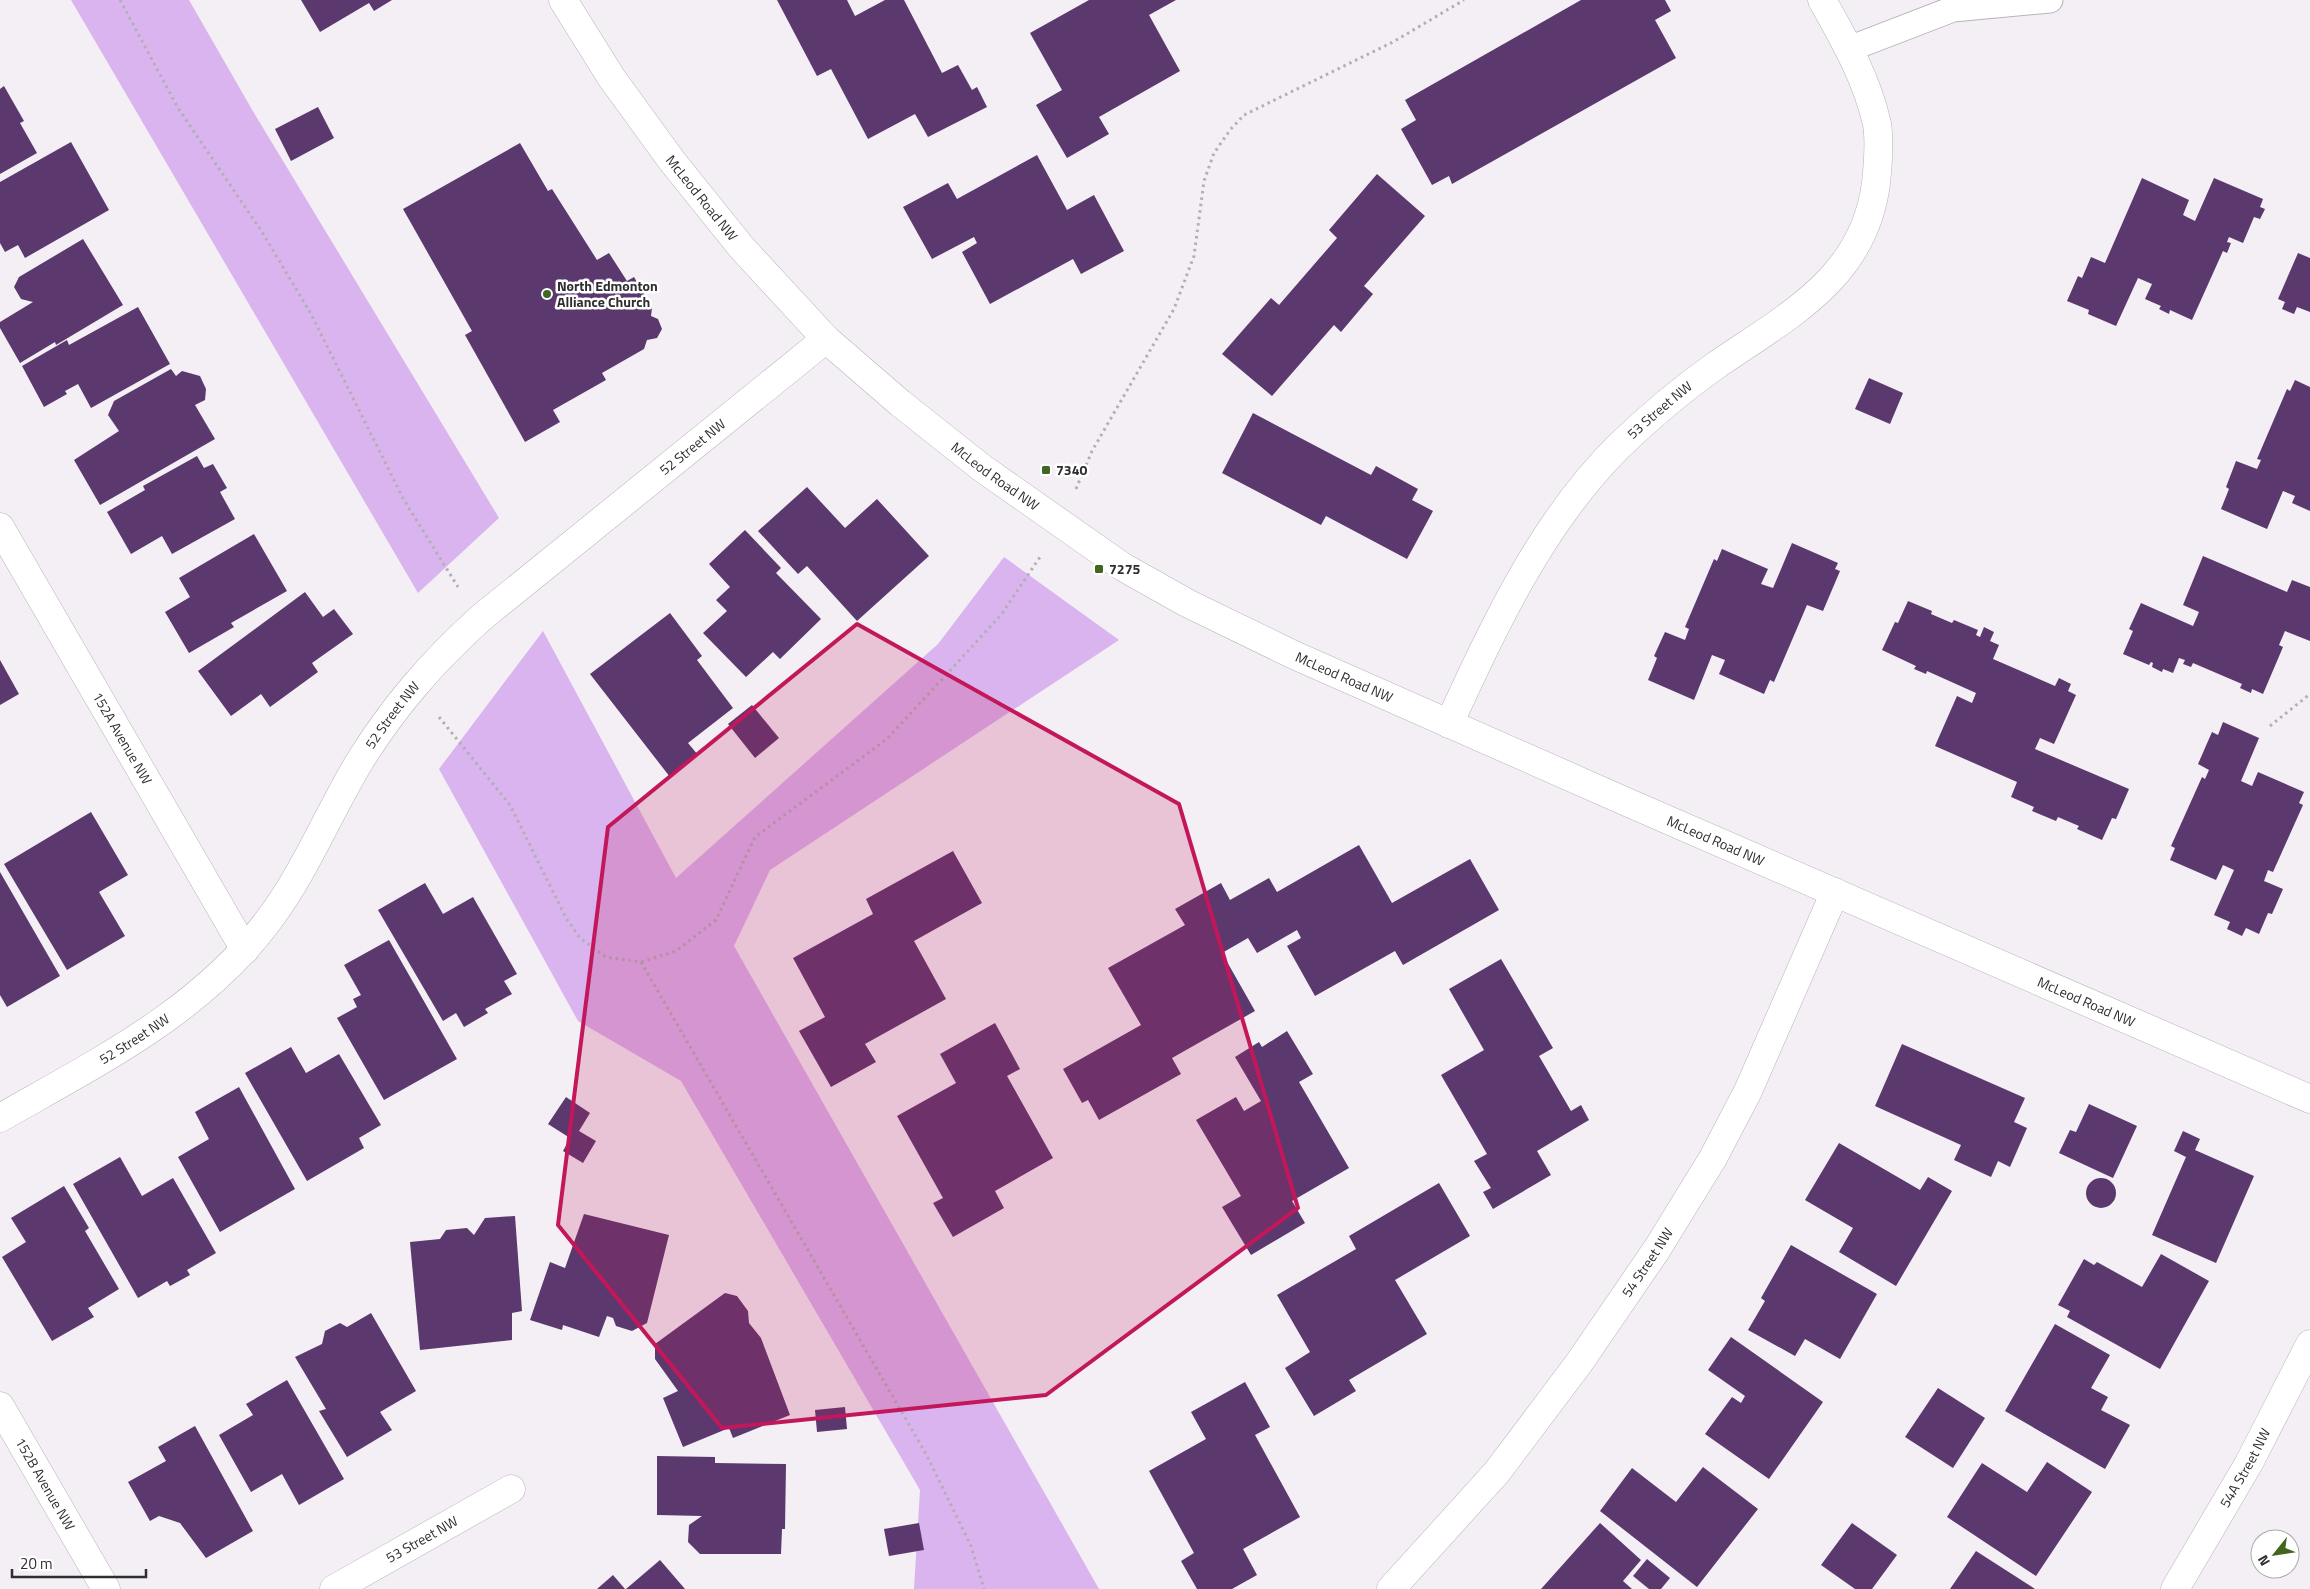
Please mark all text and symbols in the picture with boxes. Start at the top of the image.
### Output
street label: McLeod Road NW [661,150,743,245]
place label: North Edmonton Alliance Church [557,275,658,312]
marker: North Edmonton Alliance Church [541,288,553,300]
street label: 53 Street NW [1622,376,1696,443]
street label: 52 Street NW [655,413,730,480]
street label: McLeod Road NW [947,436,1044,515]
place label: 7340 [1056,459,1088,480]
marker: 7340 [1040,464,1052,476]
place label: 7275 [1109,558,1141,579]
marker: 7275 [1093,563,1105,575]
street label: McLeod Road NW [1292,646,1396,707]
street label: 52 Street NW [359,676,424,753]
street label: 152A Avenue NW [88,688,158,788]
street label: McLeod Road NW [1664,810,1768,871]
street label: McLeod Road NW [2034,971,2139,1032]
street label: 52 Street NW [95,1008,174,1069]
street label: 54 Street NW [1616,1223,1678,1301]
street label: 54A Street NW [2214,1424,2275,1511]
street label: 152B Avenue NW [10,1433,81,1534]
street label: 53 Street NW [382,1510,462,1568]
north arrow [2250,1529,2300,1579]
scale bar [12,1546,146,1578]
text: N [2252,1551,2275,1570]
text: 20 m [20,1552,53,1575]

